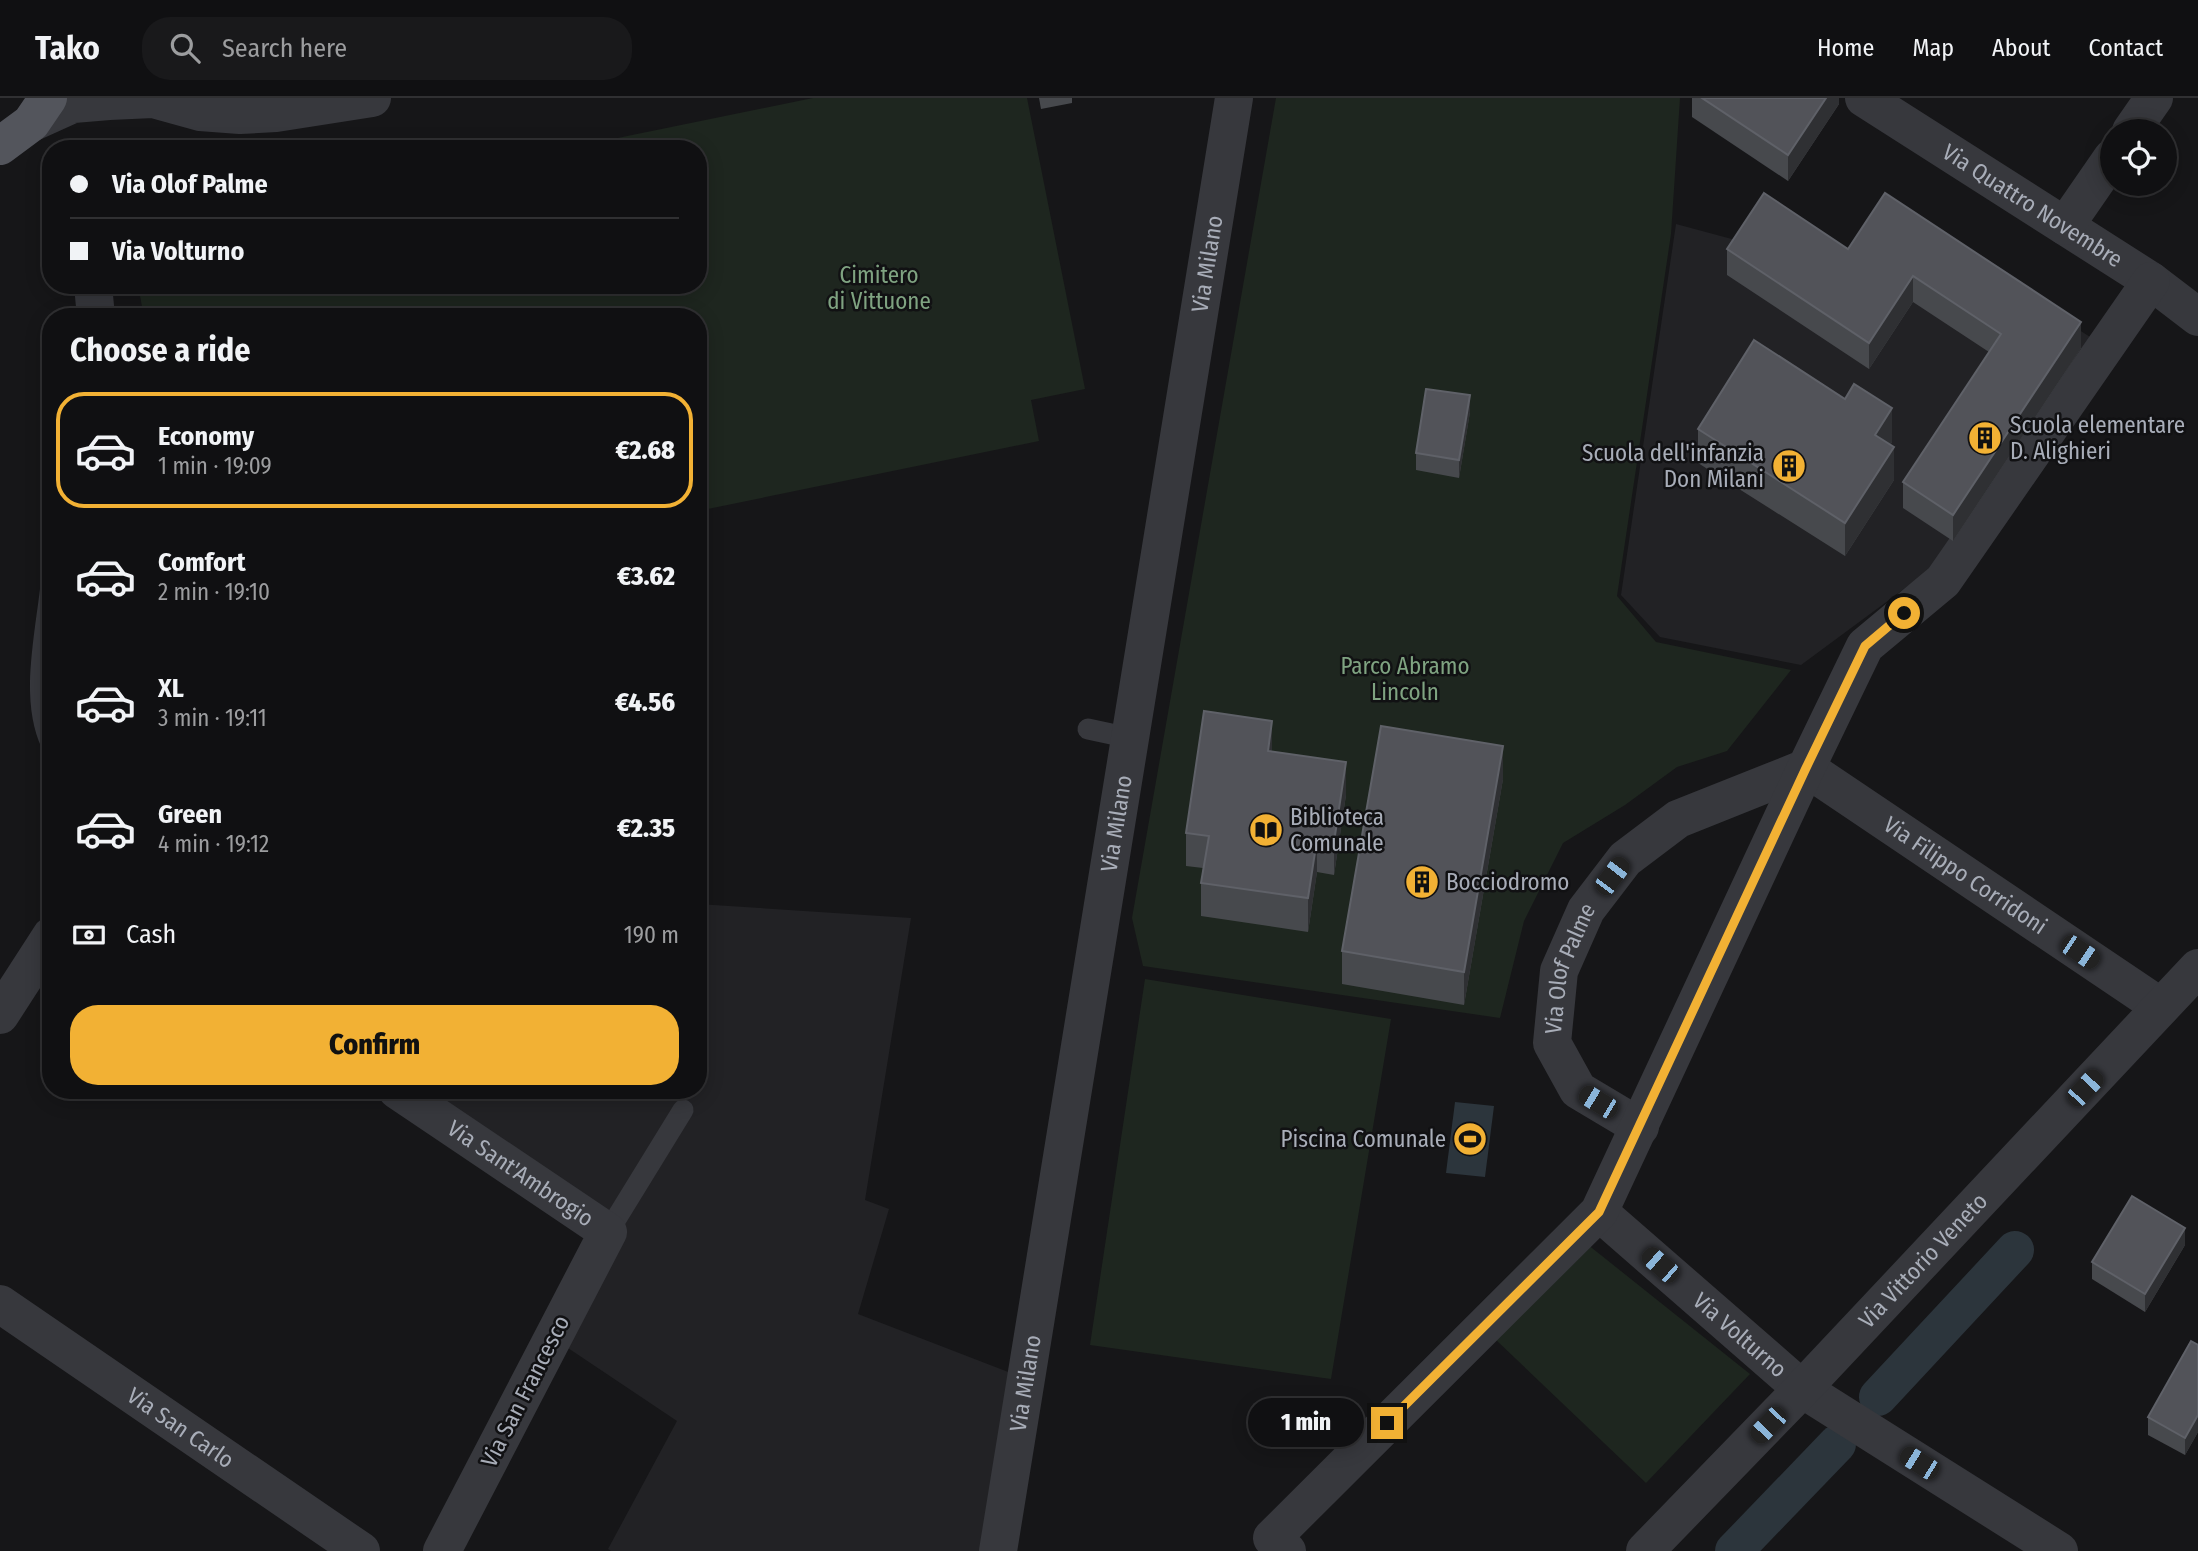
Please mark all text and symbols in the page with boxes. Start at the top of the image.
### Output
search box [142,17,632,80]
text: Tako [35,28,100,68]
icon: search [166,29,204,67]
text: Search here [222,33,347,64]
text: Home [1817,34,1874,62]
text: Map [1912,34,1954,62]
text: About [1992,34,2050,62]
text: Contact [2088,34,2163,62]
map controls [2100,119,2177,196]
button: locate [2100,119,2177,196]
street label: Via Quattro Novembre [1937,138,2128,273]
text: Via Olof Palme [112,169,268,200]
street label: Via Milano [1185,213,1229,314]
text: Via Volturno [112,236,244,267]
park label: Cimitero di Vittuone [827,261,931,315]
text: Choose a ride [70,331,251,369]
place label: Scuola elementare D. Alighieri [2010,411,2185,465]
icon: car [74,419,137,482]
building icon: Scuola elementare D. Alighieri [1966,419,2004,457]
text: Economy [158,421,254,452]
text: €2.68 [615,435,675,466]
place label: Scuola dell'infanzia Don Milani [1582,439,1764,493]
building icon: Scuola dell'infanzia Don Milani [1770,447,1808,485]
text: 1 min · 19:09 [158,452,272,480]
icon: car [74,545,137,608]
text: Comfort [158,547,246,578]
text: €3.62 [617,561,675,592]
text: 2 min · 19:10 [158,578,270,606]
route start [1888,597,1920,629]
park label: Parco Abramo Lincoln [1340,652,1470,706]
icon: car [74,671,137,734]
text: XL [158,673,184,704]
text: €4.56 [615,687,675,718]
text: 3 min · 19:11 [158,704,267,732]
street label: Via Milano [1094,773,1138,874]
icon: car [74,797,137,860]
text: Green [158,799,222,830]
place label: Biblioteca Comunale [1290,803,1384,857]
street label: Via Filippo Corridoni [1878,810,2052,940]
library icon: Biblioteca Comunale [1247,811,1285,849]
text: €2.35 [617,813,675,844]
text: 4 min · 19:12 [158,830,269,858]
car [1591,853,1634,899]
building icon: Bocciodromo [1403,863,1441,901]
place label: Bocciodromo [1446,868,1569,896]
street label: Via Olof Palme [1539,897,1601,1035]
icon: cash [70,916,108,954]
text: Cash [126,919,176,950]
text: 190 m [624,921,679,949]
car [2057,932,2104,972]
button: Confirm [70,1005,679,1085]
car [2063,1065,2108,1111]
car [1575,1082,1622,1122]
street label: Via Sant'Ambrogio [442,1114,599,1232]
sports icon: Piscina Comunale [1451,1120,1489,1158]
place label: Piscina Comunale [1280,1125,1446,1153]
street label: Via Vittorio Veneto [1853,1187,1993,1334]
car [1638,1243,1683,1287]
street label: Via Volturno [1687,1286,1793,1383]
street label: Via San Francesco [475,1310,575,1472]
street label: Via Milano [1004,1333,1047,1434]
street label: Via San Carlo [122,1381,240,1474]
callout: 1 min [1247,1398,1362,1448]
car [1746,1403,1791,1447]
route end [1371,1407,1403,1439]
text: 1 min [1281,1408,1331,1436]
car [1896,1443,1943,1483]

